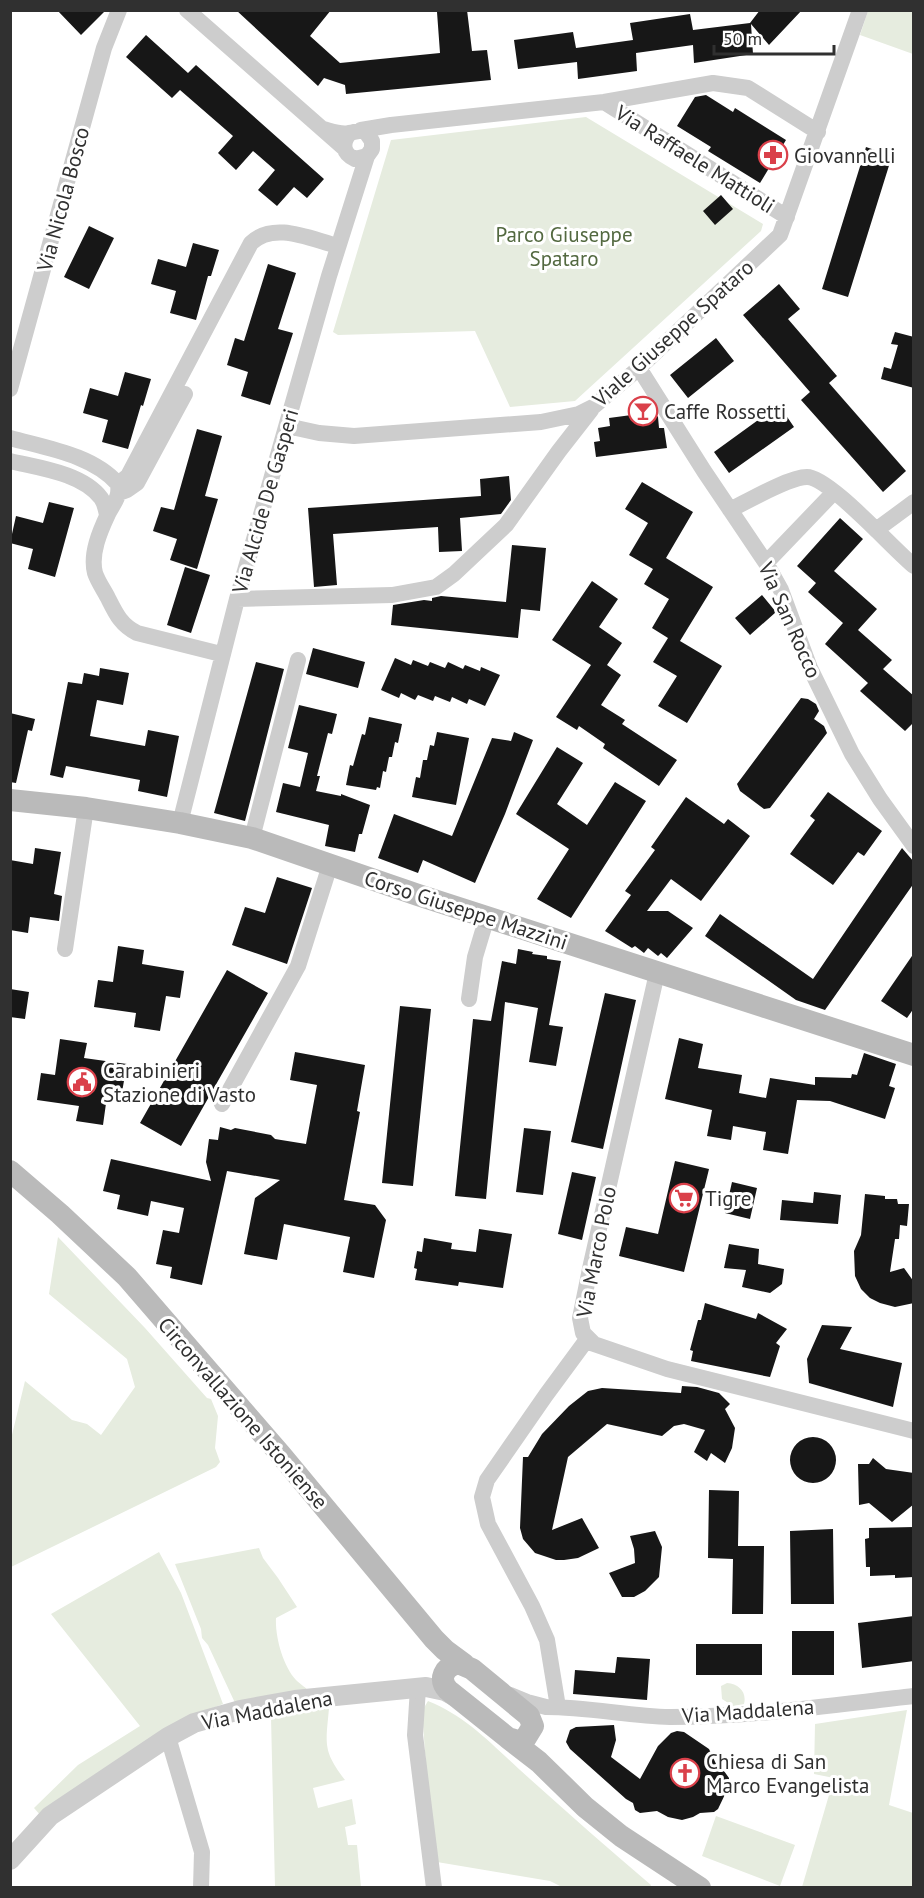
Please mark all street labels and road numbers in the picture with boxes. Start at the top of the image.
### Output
street label: Via Raffaele Mattioli [609,99,780,219]
street label: Via Nicola Bosco [31,124,95,275]
street label: Viale Giuseppe Spataro [586,254,759,413]
street label: Via Alcide De Gasperi [225,406,304,597]
street label: Via San Rocco [752,557,828,682]
street label: Corso Giuseppe Mazzini [361,864,571,956]
street label: Via Marco Polo [570,1184,622,1321]
street label: Circonvallazione Istoniense [152,1311,334,1515]
street label: Via Maddalena [198,1684,335,1736]
street label: Via Maddalena [680,1693,815,1729]

